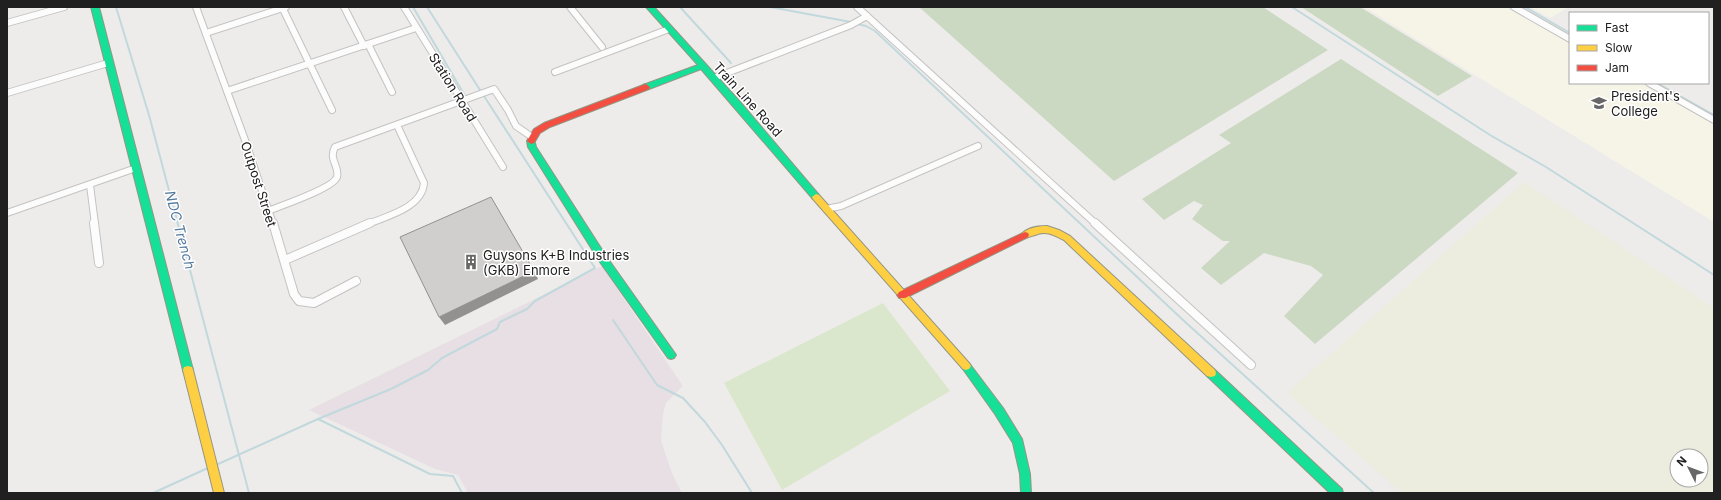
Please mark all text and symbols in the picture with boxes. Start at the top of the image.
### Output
legend [1569,12,1709,84]
text: Fast [1605,20,1629,35]
text: Slow [1605,40,1633,55]
street label: Station Road [426,50,480,124]
street label: Train Line Road [710,58,786,140]
text: Jam [1605,60,1629,75]
place label: President's College [1611,88,1680,119]
school or university icon: President's College [1590,94,1608,112]
street label: Outpost Street [238,139,280,229]
water label: NDC Trench [162,189,199,271]
place label: Guysons K+B Industries (GKB) Enmore [483,247,629,278]
building icon: Guysons K+B Industries (GKB) Enmore [462,253,480,271]
north arrow [1669,448,1709,488]
text: N [1674,454,1690,469]

